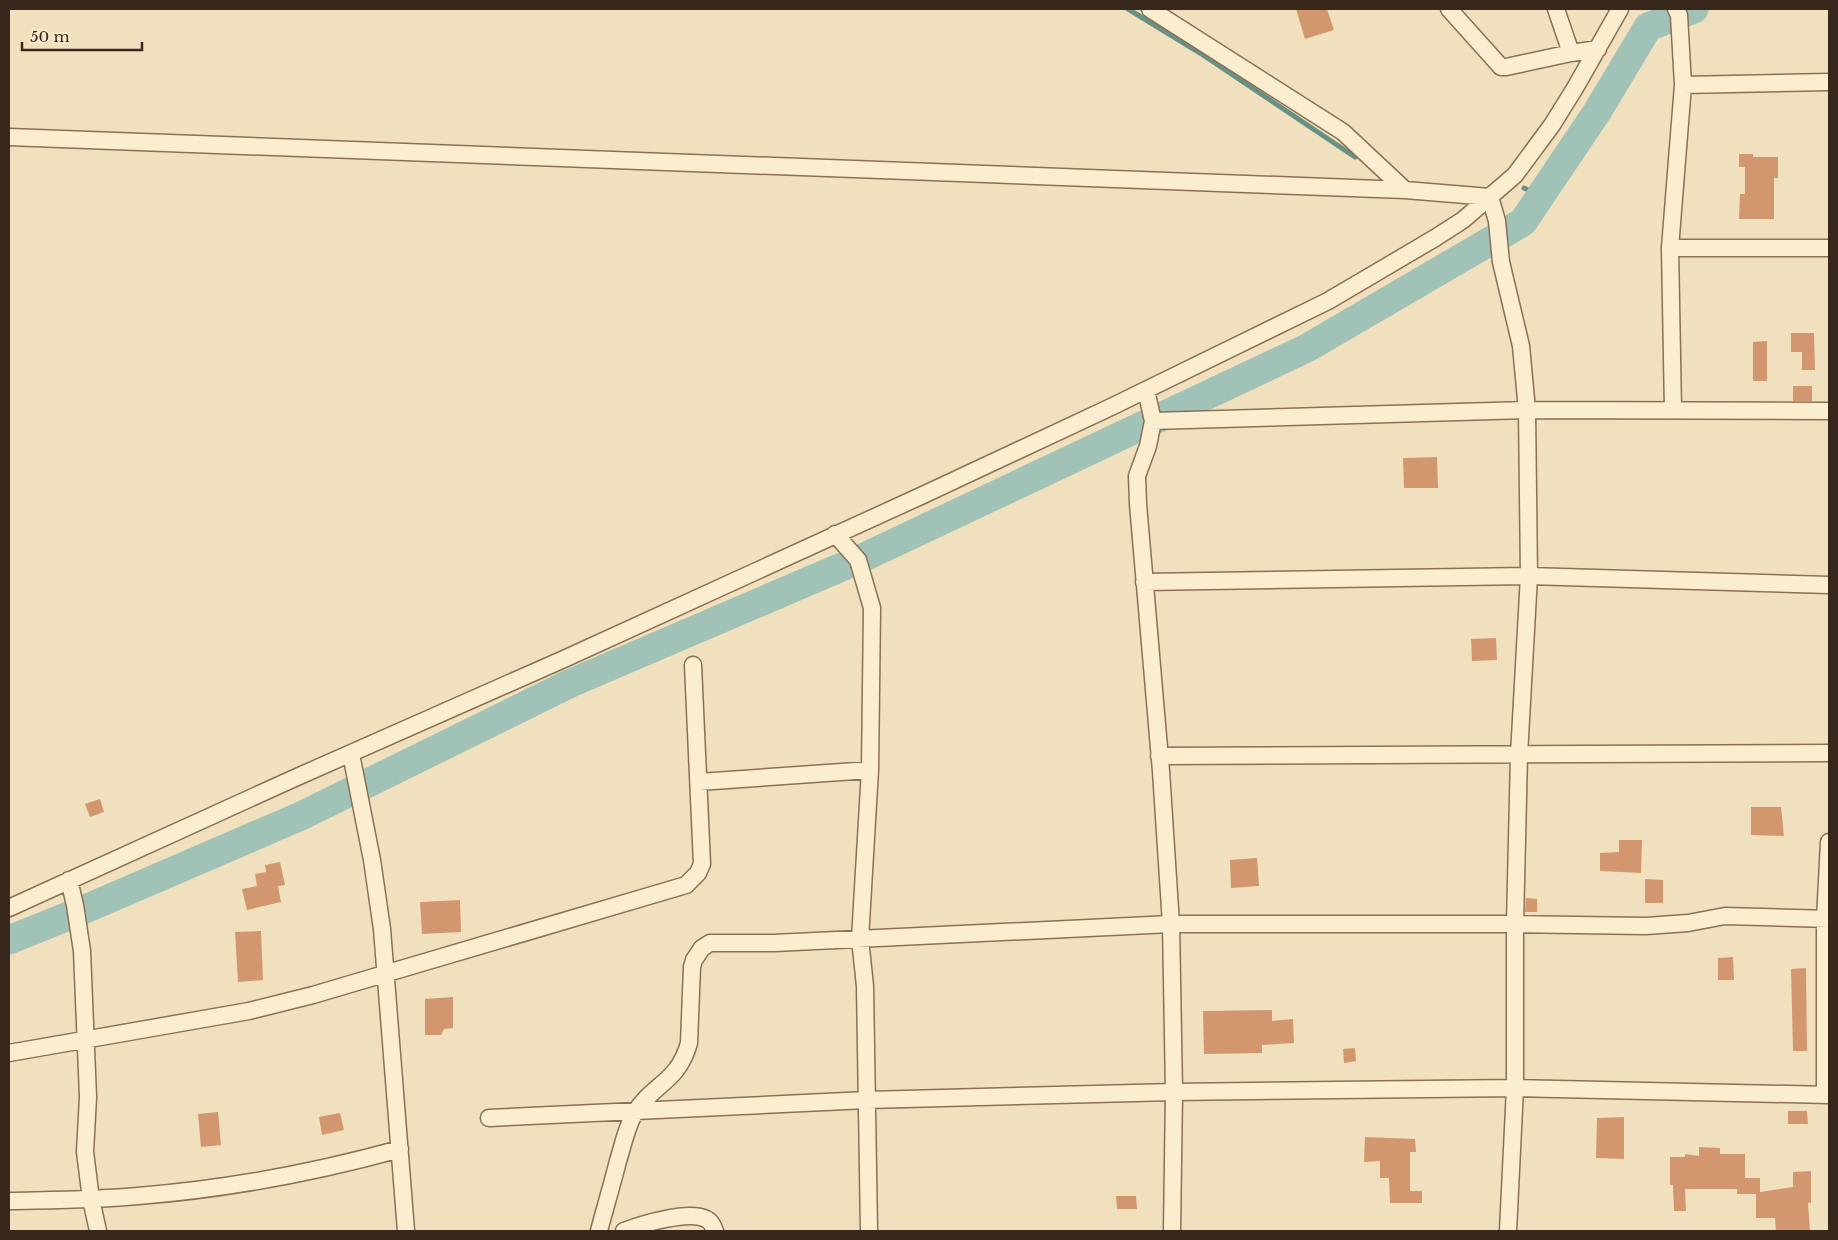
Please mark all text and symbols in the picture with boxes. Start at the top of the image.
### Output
scale bar [22,20,142,52]
text: 50 m [30,27,70,46]

